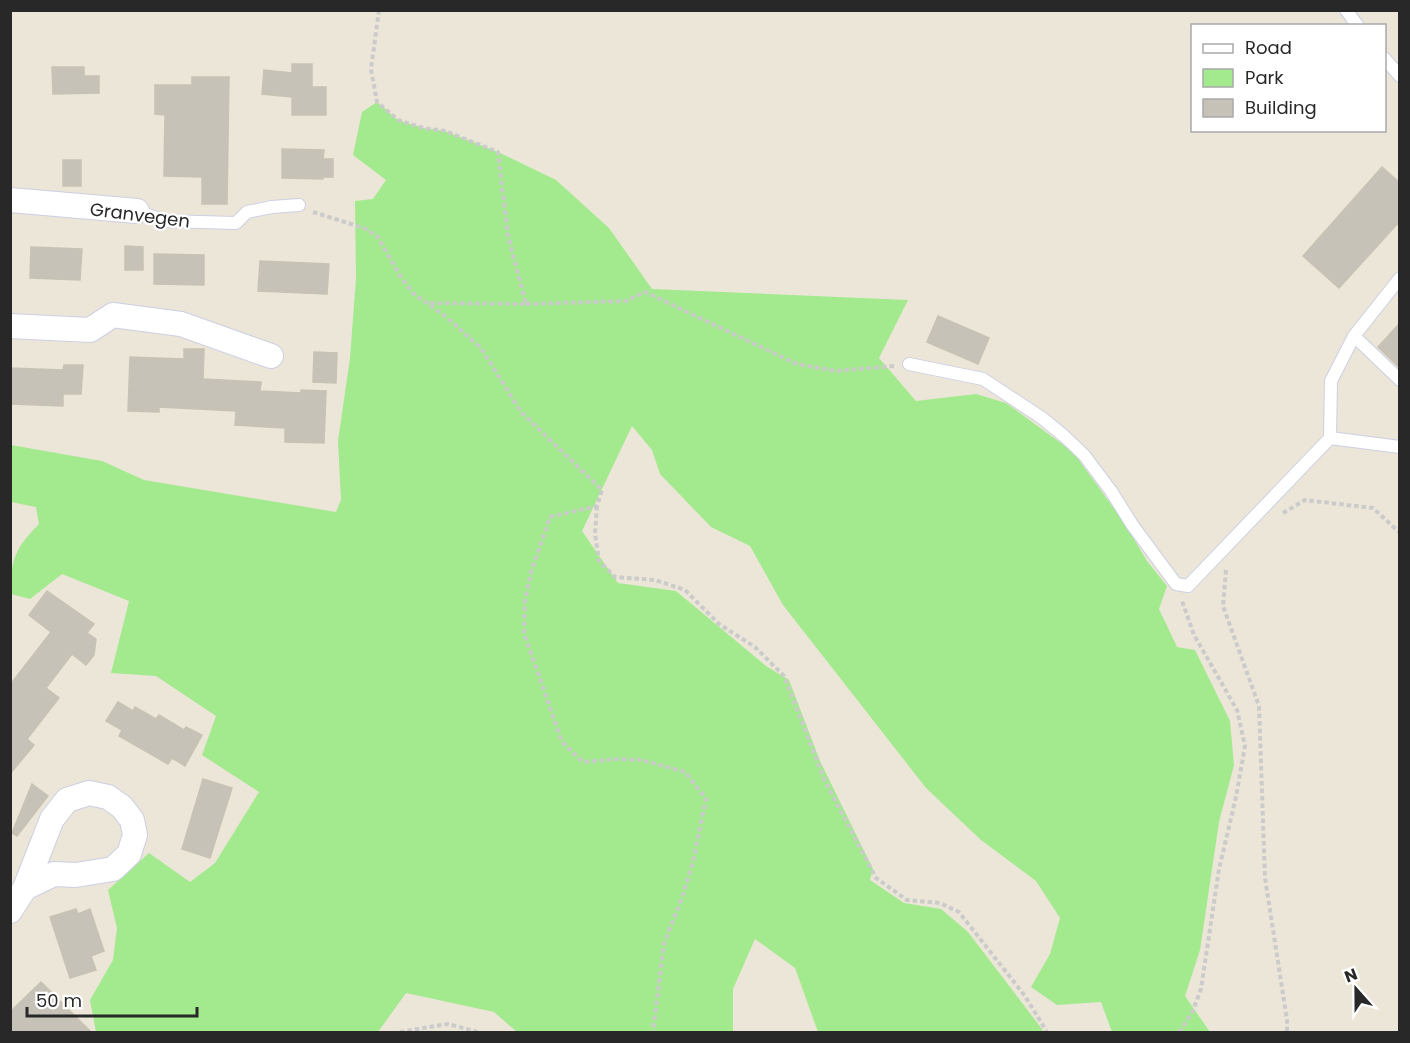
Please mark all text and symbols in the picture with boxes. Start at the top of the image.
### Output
legend [1191,24,1386,132]
text: Road [1245,35,1292,60]
text: Park [1245,65,1284,90]
text: Building [1245,95,1317,120]
street label: Granvegen [89,196,191,234]
north arrow [1326,959,1386,1019]
text: N [1341,963,1361,988]
scale bar [27,980,196,1018]
text: 50 m [36,988,82,1013]

